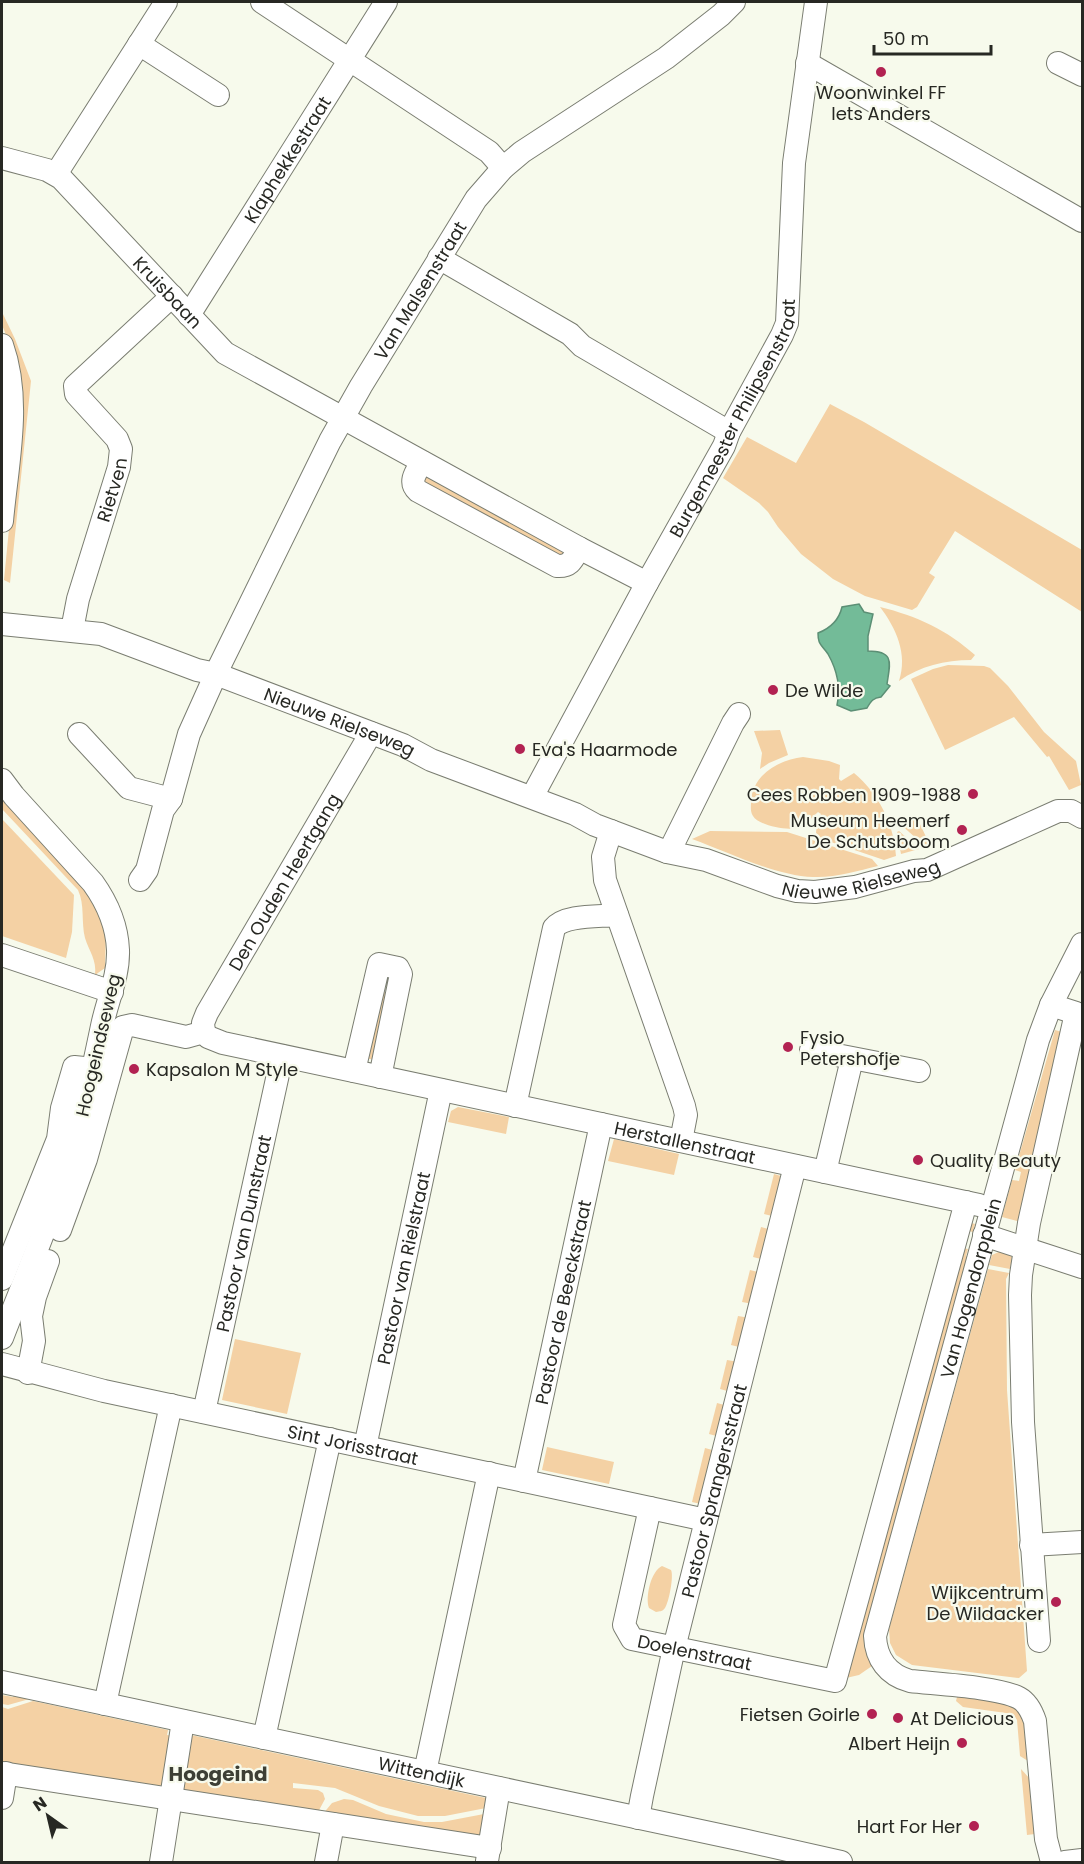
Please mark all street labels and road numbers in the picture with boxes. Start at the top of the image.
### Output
street label: Klaphekkestraat [238,91,336,228]
street label: Van Malsenstraat [368,216,472,364]
street label: Kruisbaan [128,250,208,334]
street label: Burgemeester Philipsenstraat [663,298,801,542]
street label: Rietven [90,457,132,525]
street label: Nieuwe Rielseweg [261,681,420,762]
street label: Den Ouden Heertgang [222,788,346,975]
street label: Nieuwe Rielseweg [780,853,944,905]
street label: Hoogeindseweg [69,971,127,1119]
street label: Herstallenstraat [612,1115,758,1169]
street label: Pastoor van Dunstraat [209,1132,277,1334]
street label: Pastoor van Rielstraat [370,1169,436,1367]
street label: Van Hogendorpplein [934,1195,1007,1381]
street label: Pastoor de Beeckstraat [528,1198,597,1407]
street label: Pastoor Sprangersstraat [675,1381,752,1600]
street label: Sint Jorisstraat [285,1418,421,1470]
street label: Doelenstraat [635,1628,754,1676]
street label: Wittendijk [376,1750,468,1793]

